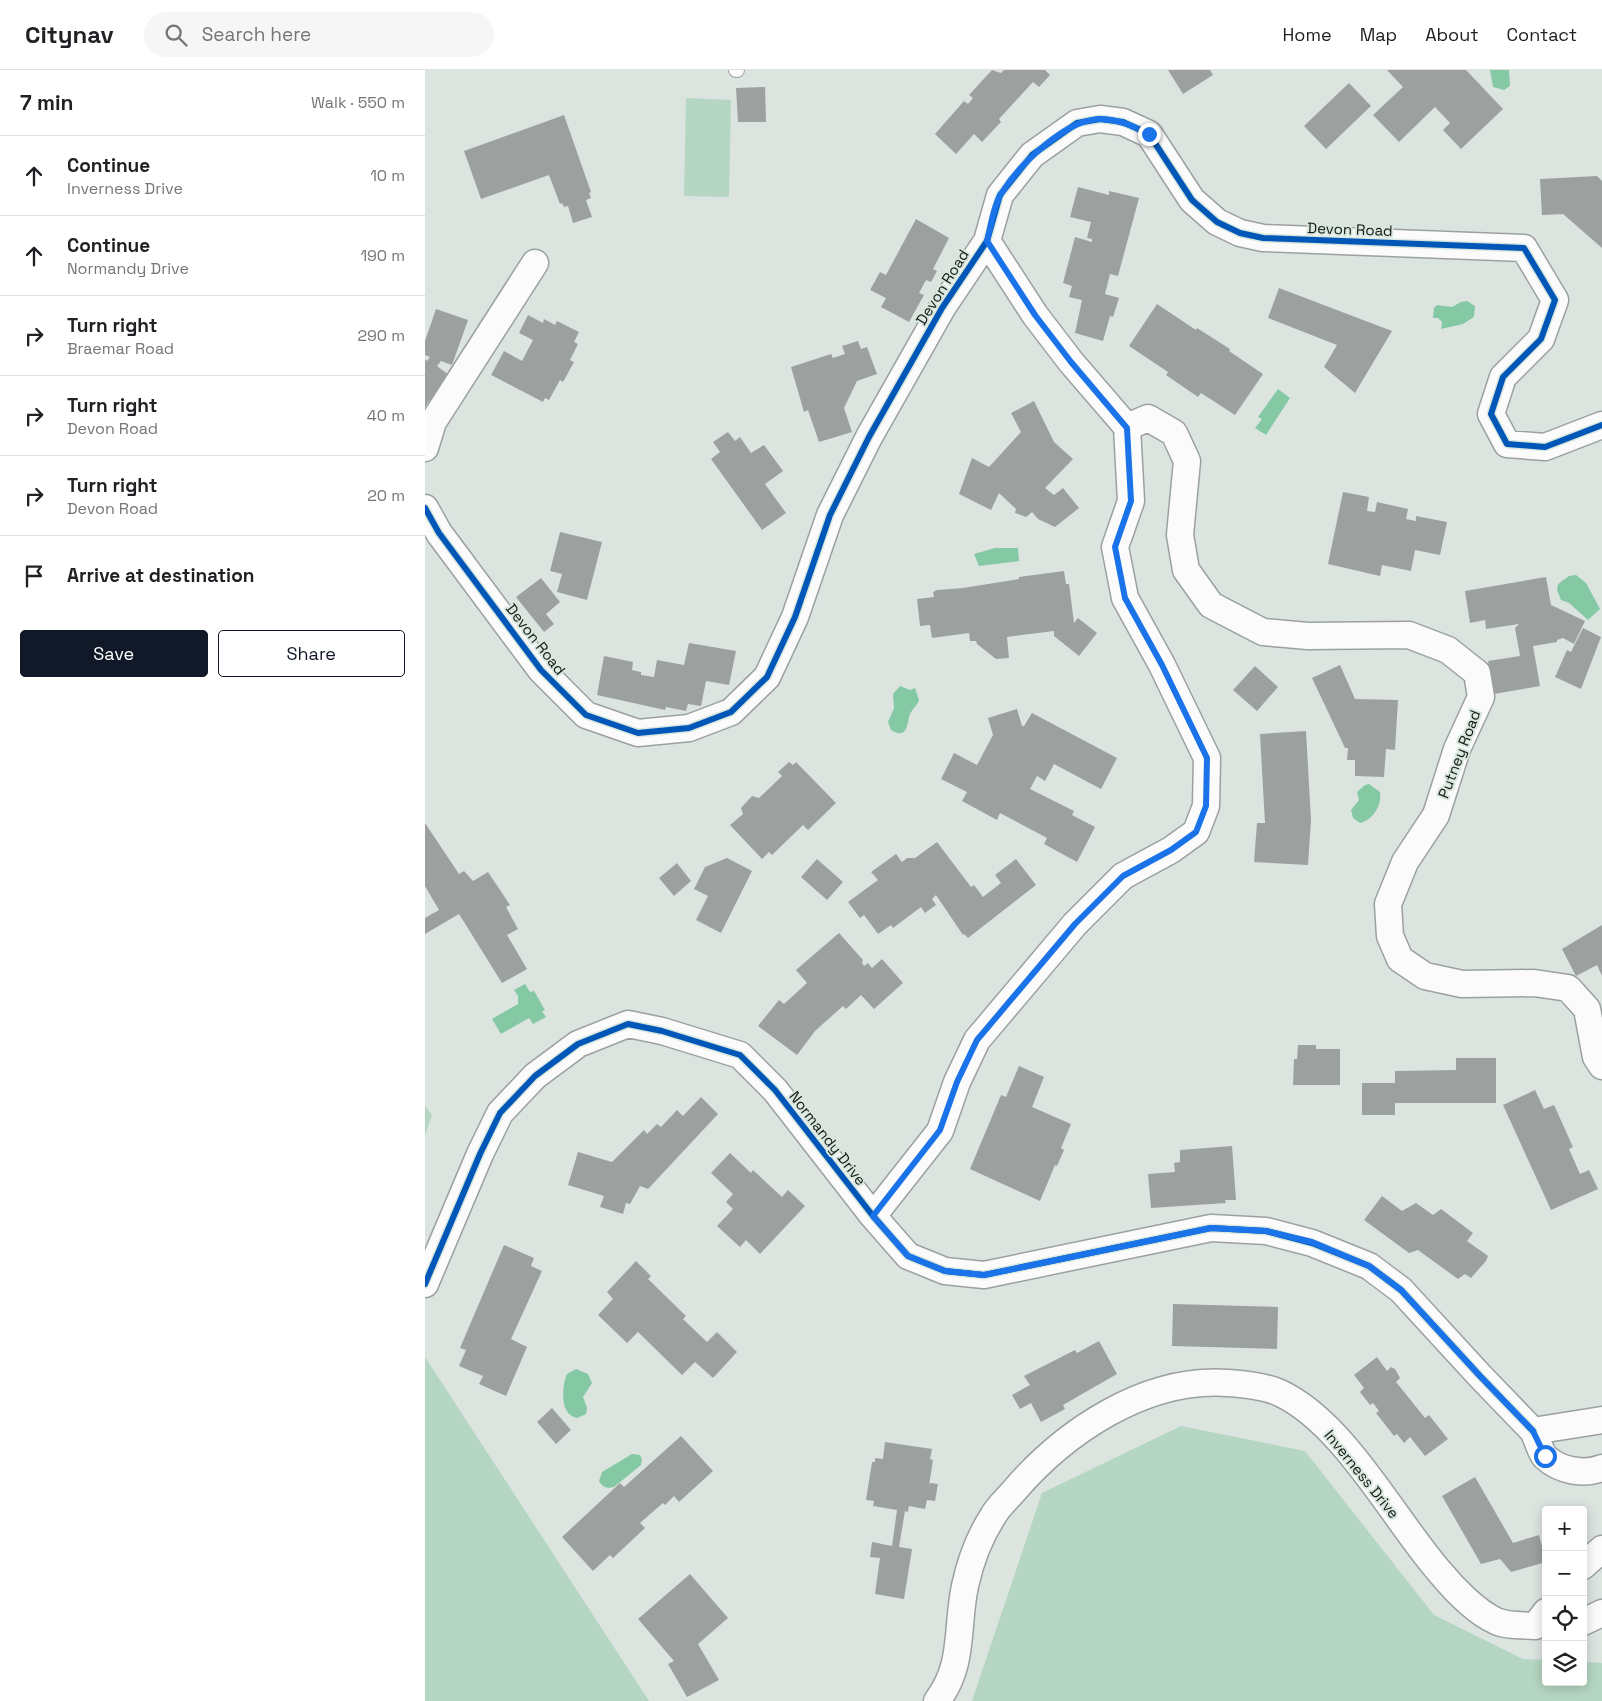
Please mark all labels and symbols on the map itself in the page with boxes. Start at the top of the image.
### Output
route end [1138,123,1161,146]
street label: Devon Road [1307,218,1393,240]
street label: Devon Road [911,246,973,328]
street label: Devon Road [502,599,570,679]
street label: Putney Road [1433,707,1485,801]
street label: Normandy Drive [785,1087,871,1189]
street label: Inverness Drive [1320,1426,1404,1522]
route start [1534,1445,1557,1468]

